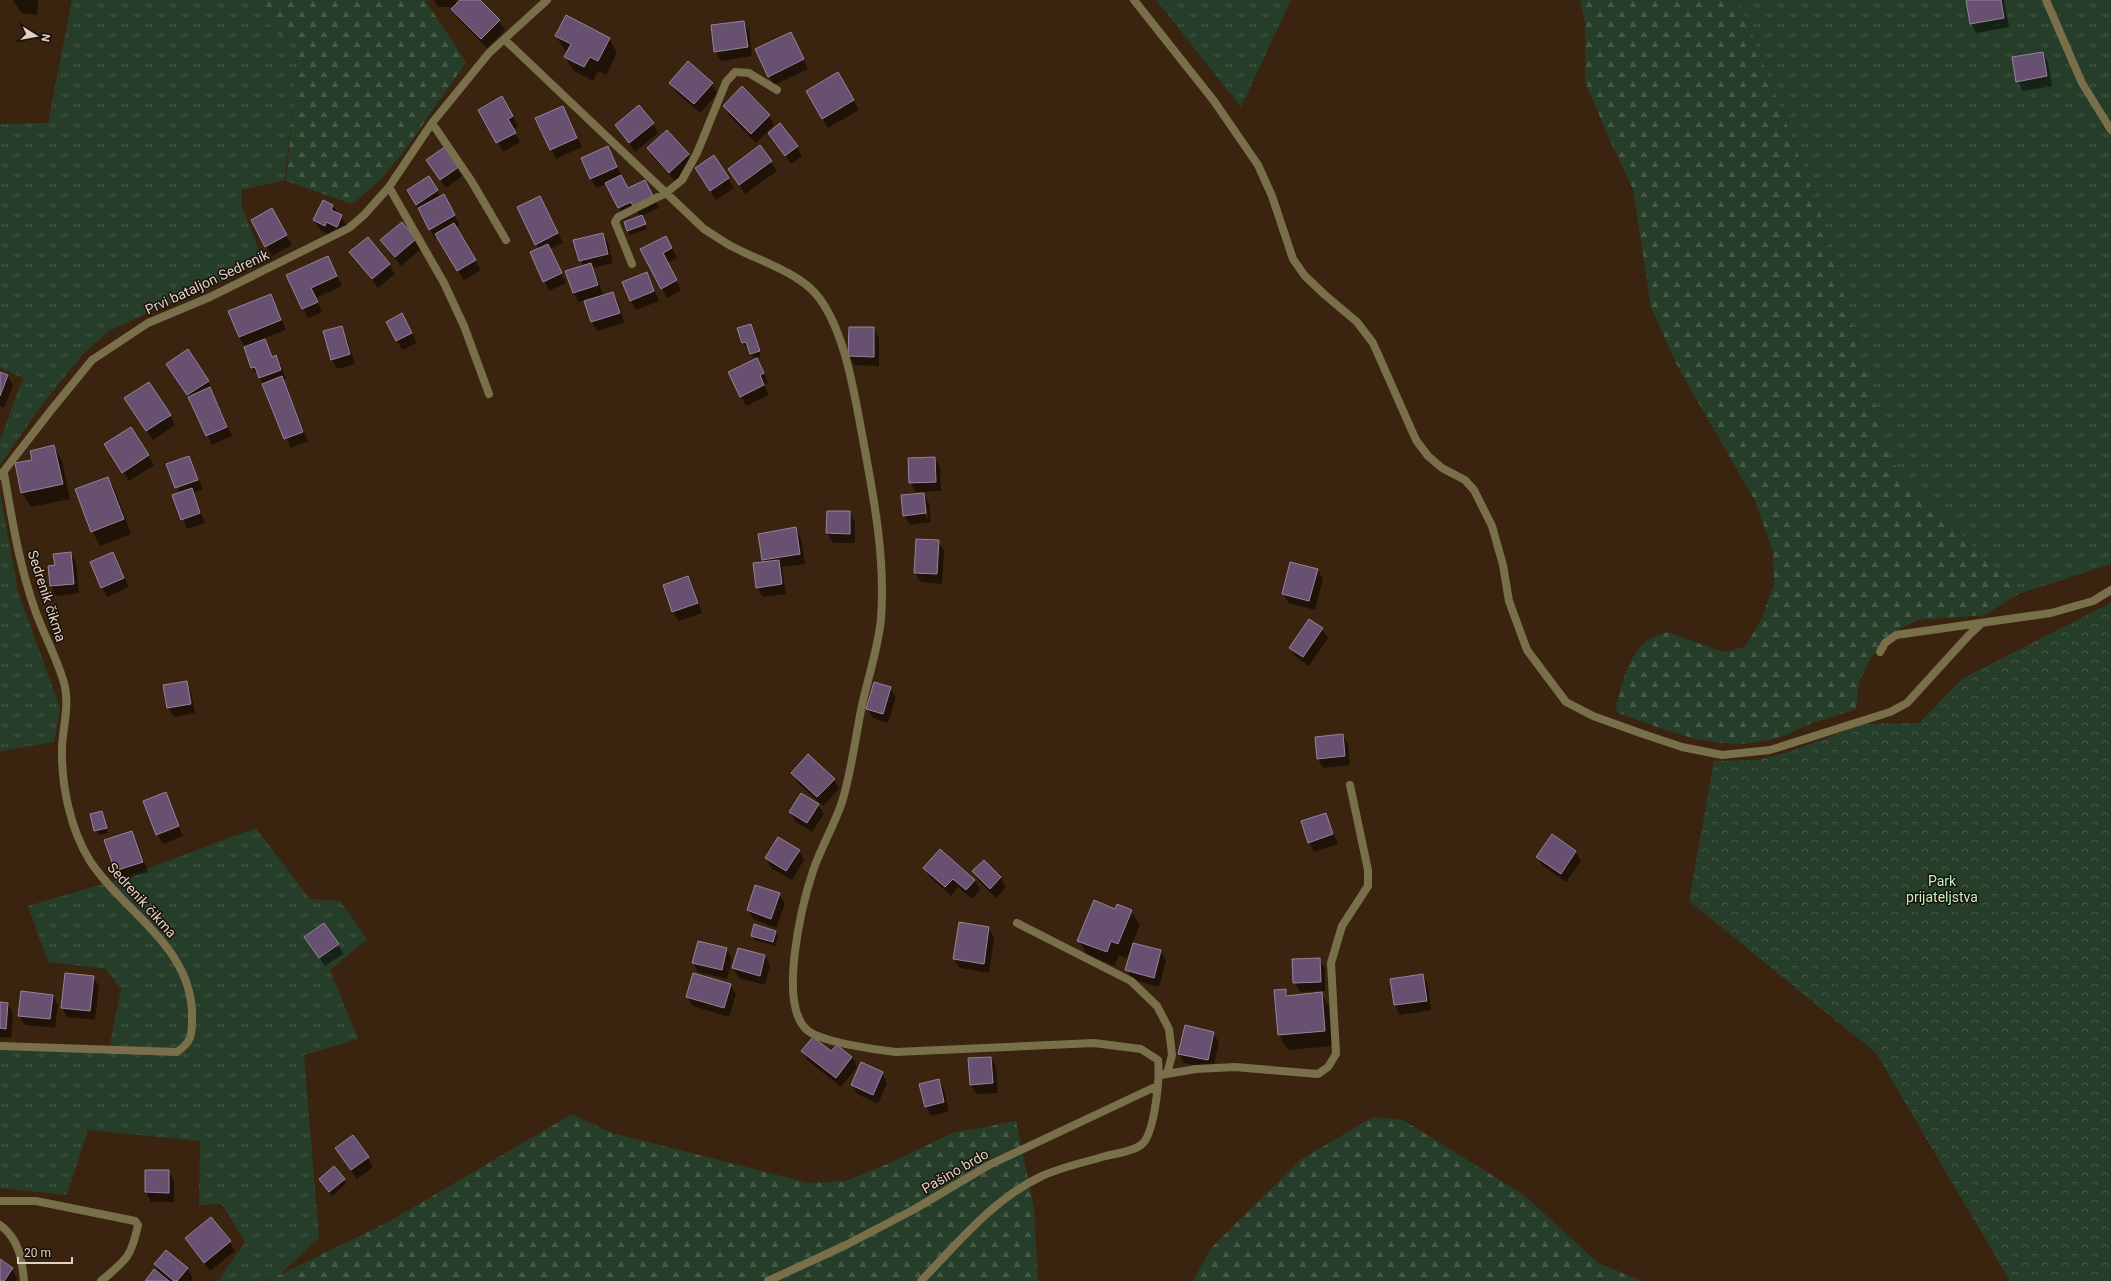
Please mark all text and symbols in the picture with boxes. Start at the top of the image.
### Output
north arrow [16,16,56,56]
text: N [38,33,52,43]
street label: Prvi bataljon Sedrenik [142,246,272,318]
street label: Sedrenik čikma [25,548,69,644]
street label: Sedrenik čikma [104,859,180,941]
park label: Park prijateljstva [1906,873,1978,905]
street label: Pašino brdo [919,1145,991,1197]
scale bar [18,1239,72,1265]
text: 20 m [24,1246,51,1260]

